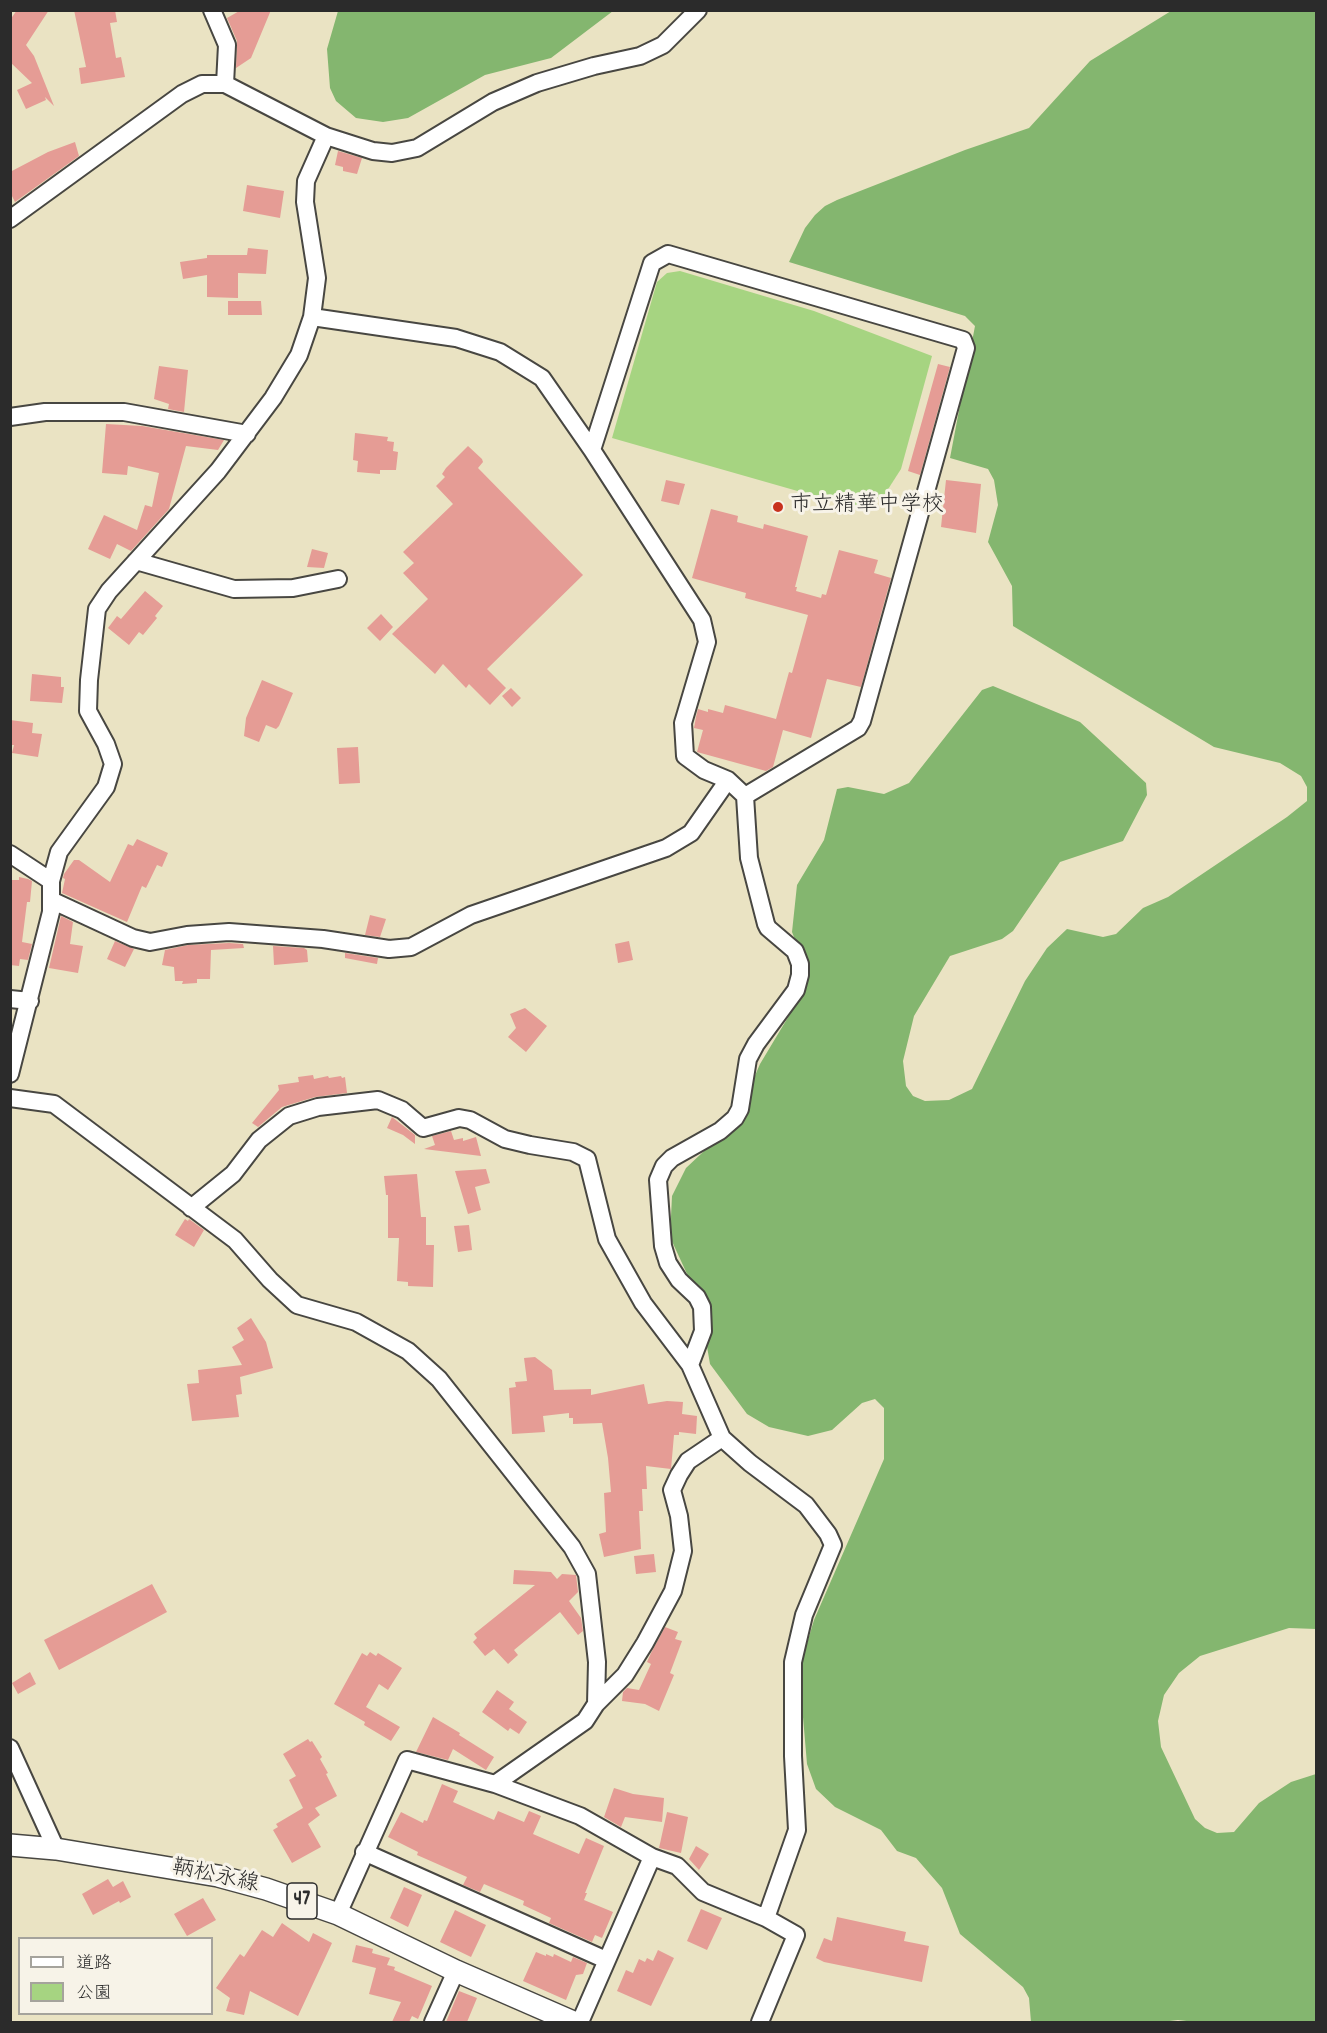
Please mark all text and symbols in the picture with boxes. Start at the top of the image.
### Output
place label: 市立精華中学校 [790,494,944,520]
marker: 市立精華中学校 [771,500,785,514]
street label: 鞆松永線 [169,1856,261,1900]
road number: 47 [287,1883,317,1919]
legend [18,1937,213,2015]
text: 道路 [76,1952,112,1977]
text: 公園 [76,1982,112,2007]

